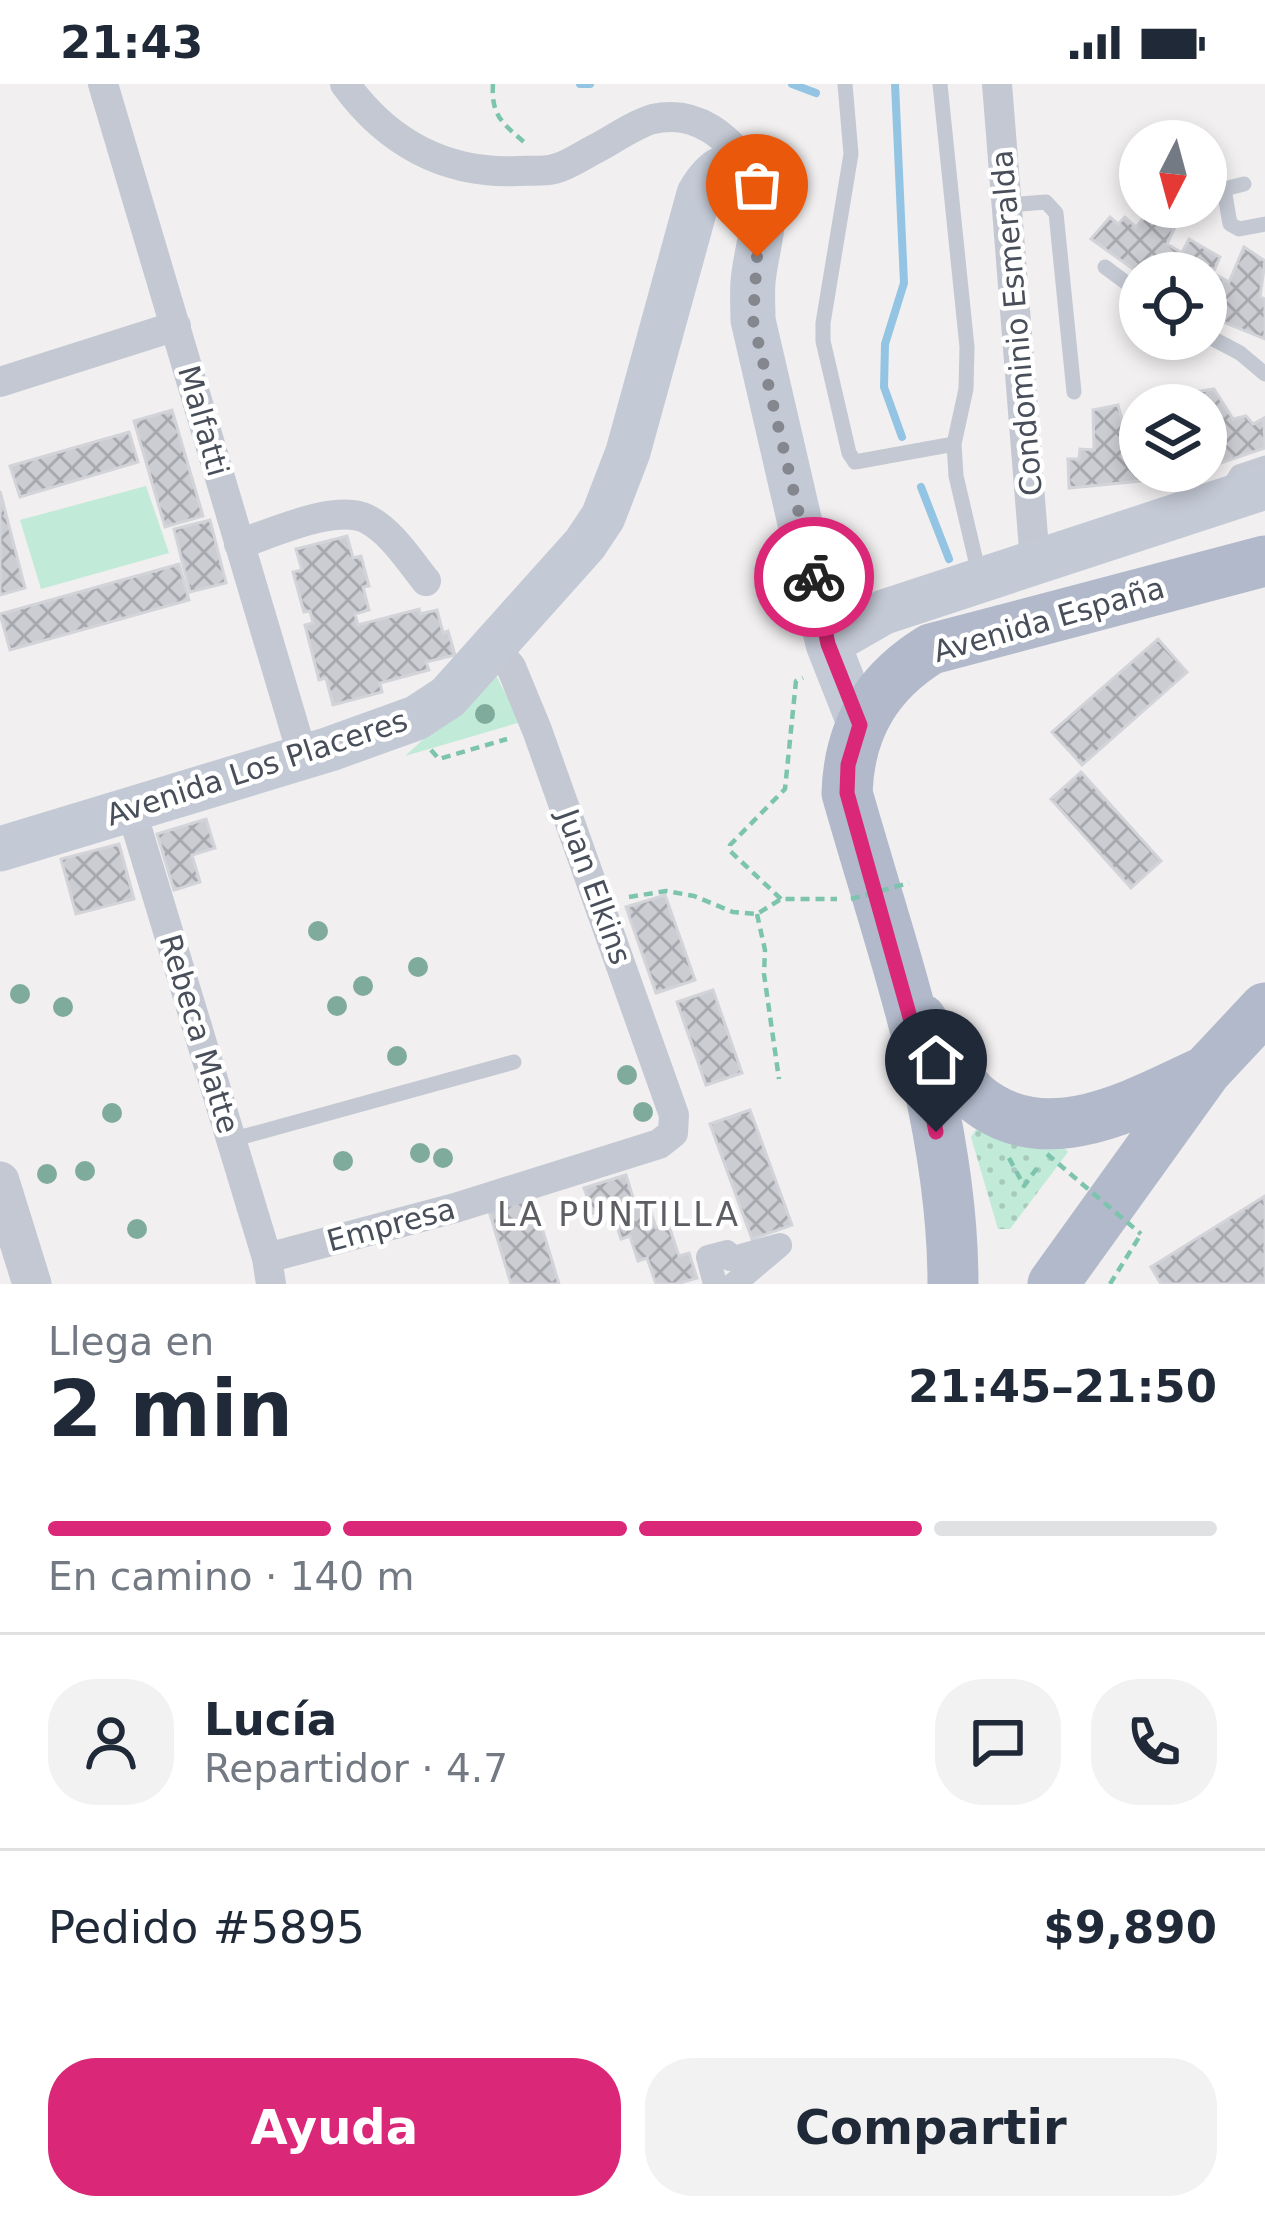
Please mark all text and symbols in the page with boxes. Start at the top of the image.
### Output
text: 21:43 [60,16,203,69]
north arrow [1119,120,1227,228]
map controls [1119,120,1227,492]
pin [706,134,808,257]
street label: Condominio Esmeralda [984,149,1049,498]
icon: bag [724,152,790,218]
button: locate [1119,252,1227,360]
street label: Malfatti [171,362,236,480]
button: layers [1119,384,1227,492]
courier [754,517,874,637]
icon: bike [781,544,847,610]
street label: Avenida España [929,570,1168,669]
street label: Avenida Los Placeres [102,702,412,833]
street label: Juan Elkins [550,803,639,969]
street label: Rebeca Matte [153,930,246,1138]
pin [885,1009,987,1132]
icon: home [903,1027,969,1093]
street label: Empresa [323,1191,459,1258]
district label: LA PUNTILLA [497,1195,741,1234]
text: Llega en [48,1319,214,1364]
text: 21:45–21:50 [908,1360,1217,1413]
text: 2 min [48,1364,293,1454]
text: En camino · 140 m [48,1554,415,1599]
button: person [48,1679,174,1805]
button: chat [935,1679,1061,1805]
button: phone [1091,1679,1217,1805]
text: Lucía [204,1693,337,1746]
text: Repartidor · 4.7 [204,1746,508,1791]
text: Pedido #5895 [48,1901,365,1954]
text: $9,890 [1043,1901,1217,1954]
button: Ayuda [48,2058,621,2196]
button: Compartir [645,2058,1217,2196]

